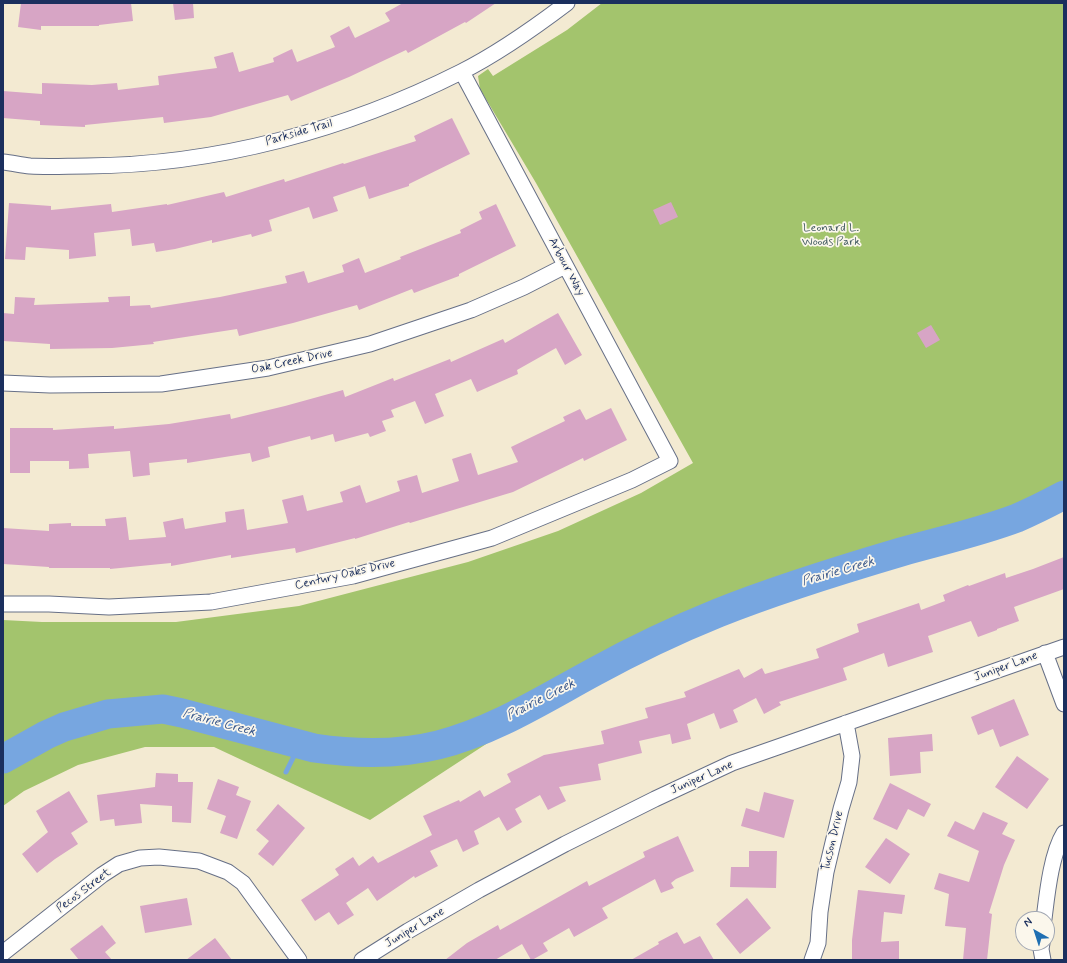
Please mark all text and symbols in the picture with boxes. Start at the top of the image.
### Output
street label: Parkside Trail [264,117,334,149]
park label: Leonard L. Woods Park [802,221,860,249]
street label: Arbour Way [545,235,587,299]
street label: Oak Creek Drive [250,346,334,378]
water label: Prairie Creek [800,554,876,590]
street label: Century Oaks Drive [293,556,397,594]
street label: Juniper Lane [972,649,1040,685]
water label: Prairie Creek [504,676,578,724]
water label: Prairie Creek [181,706,257,740]
street label: Juniper Lane [669,758,735,798]
street label: Tucson Drive [819,809,847,873]
street label: Pecos Street [54,866,114,916]
street label: Juniper Lane [383,905,447,951]
north arrow [1015,911,1055,951]
text: N [1021,915,1035,930]

